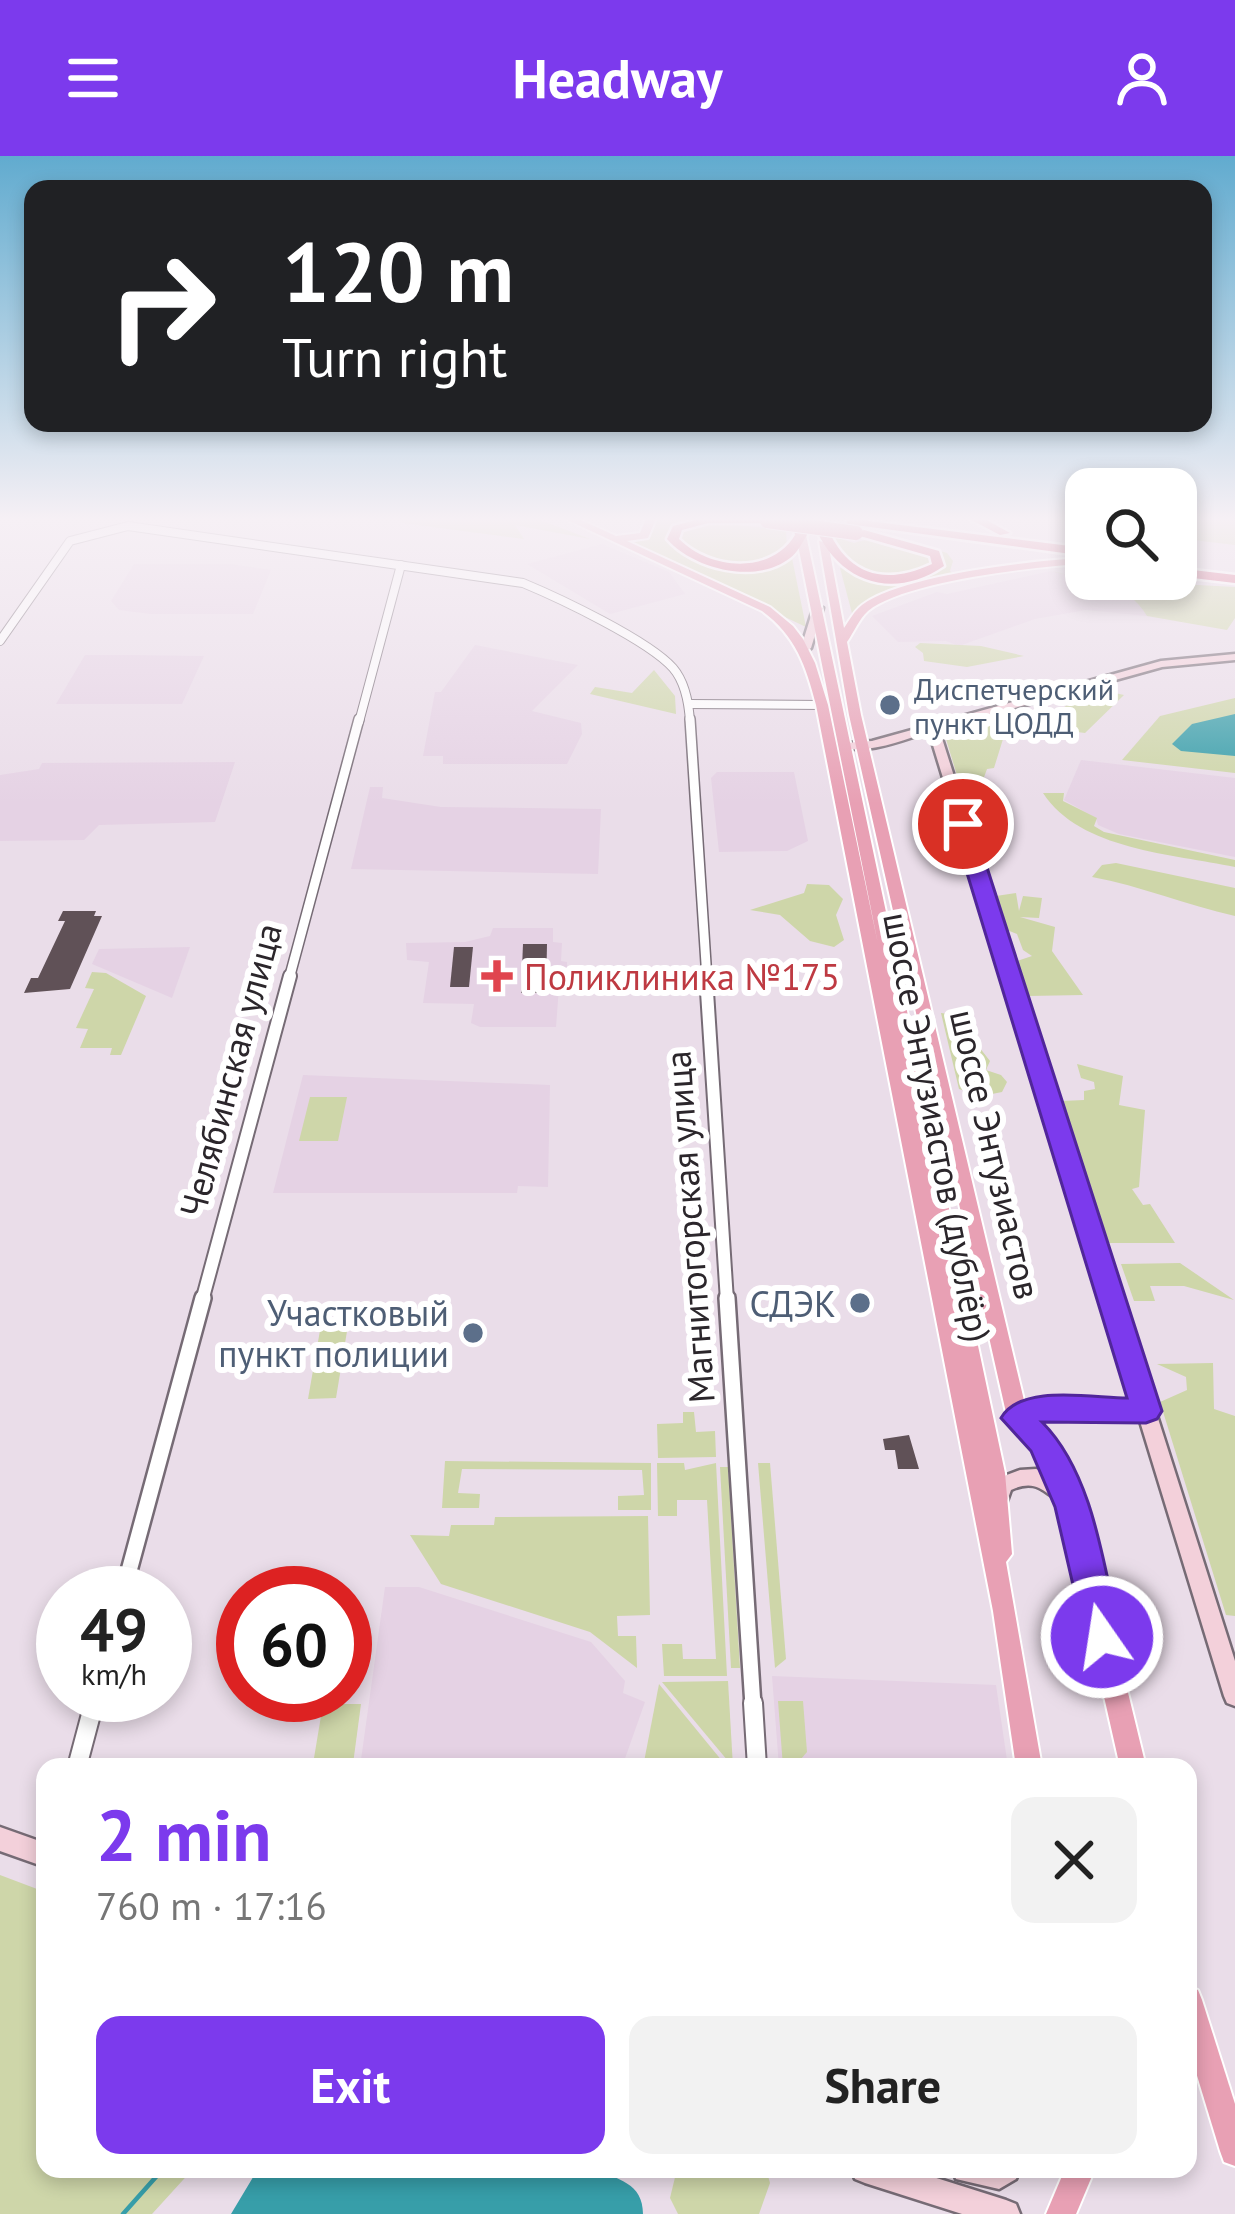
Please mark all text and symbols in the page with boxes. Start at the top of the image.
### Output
text: Headway [512,43,723,113]
icon: menu [60,45,126,111]
icon: person [1109,45,1175,111]
text: 120 m [282,216,514,325]
icon: right [84,228,240,384]
text: Turn right [282,322,507,392]
map controls [1065,468,1197,600]
button: search [1065,468,1197,600]
place label: Диспетчерский пункт ЦОДД [914,669,1114,742]
marker: Диспетчерский пункт ЦОДД [877,692,903,718]
pin [912,773,1014,875]
icon: arrive [930,791,996,857]
street label: шоссе Энтузиастов (дублёр) [875,908,1001,1346]
street label: Челябинская улица [168,918,292,1222]
place label: Поликлиника №175 [524,953,840,1000]
marker: Поликлиника №175 [481,960,513,992]
street label: шоссе Энтузиастов [942,1005,1050,1303]
street label: Магнитогорская улица [653,1049,725,1405]
place label: СДЭК [749,1280,836,1327]
place label: Участковый пункт полиции [218,1289,449,1377]
marker: СДЭК [847,1290,873,1316]
marker: Участковый пункт полиции [460,1320,486,1346]
speed limit sign: 60 [216,1566,372,1722]
position arrow [1039,1574,1165,1700]
text: 49 [80,1590,148,1668]
text: km/h [81,1654,147,1693]
text: 2 min [96,1788,272,1881]
button: close [1011,1797,1137,1923]
text: 760 m · 17:16 [96,1880,327,1931]
button: Exit [96,2016,605,2154]
button: Share [629,2016,1137,2154]

